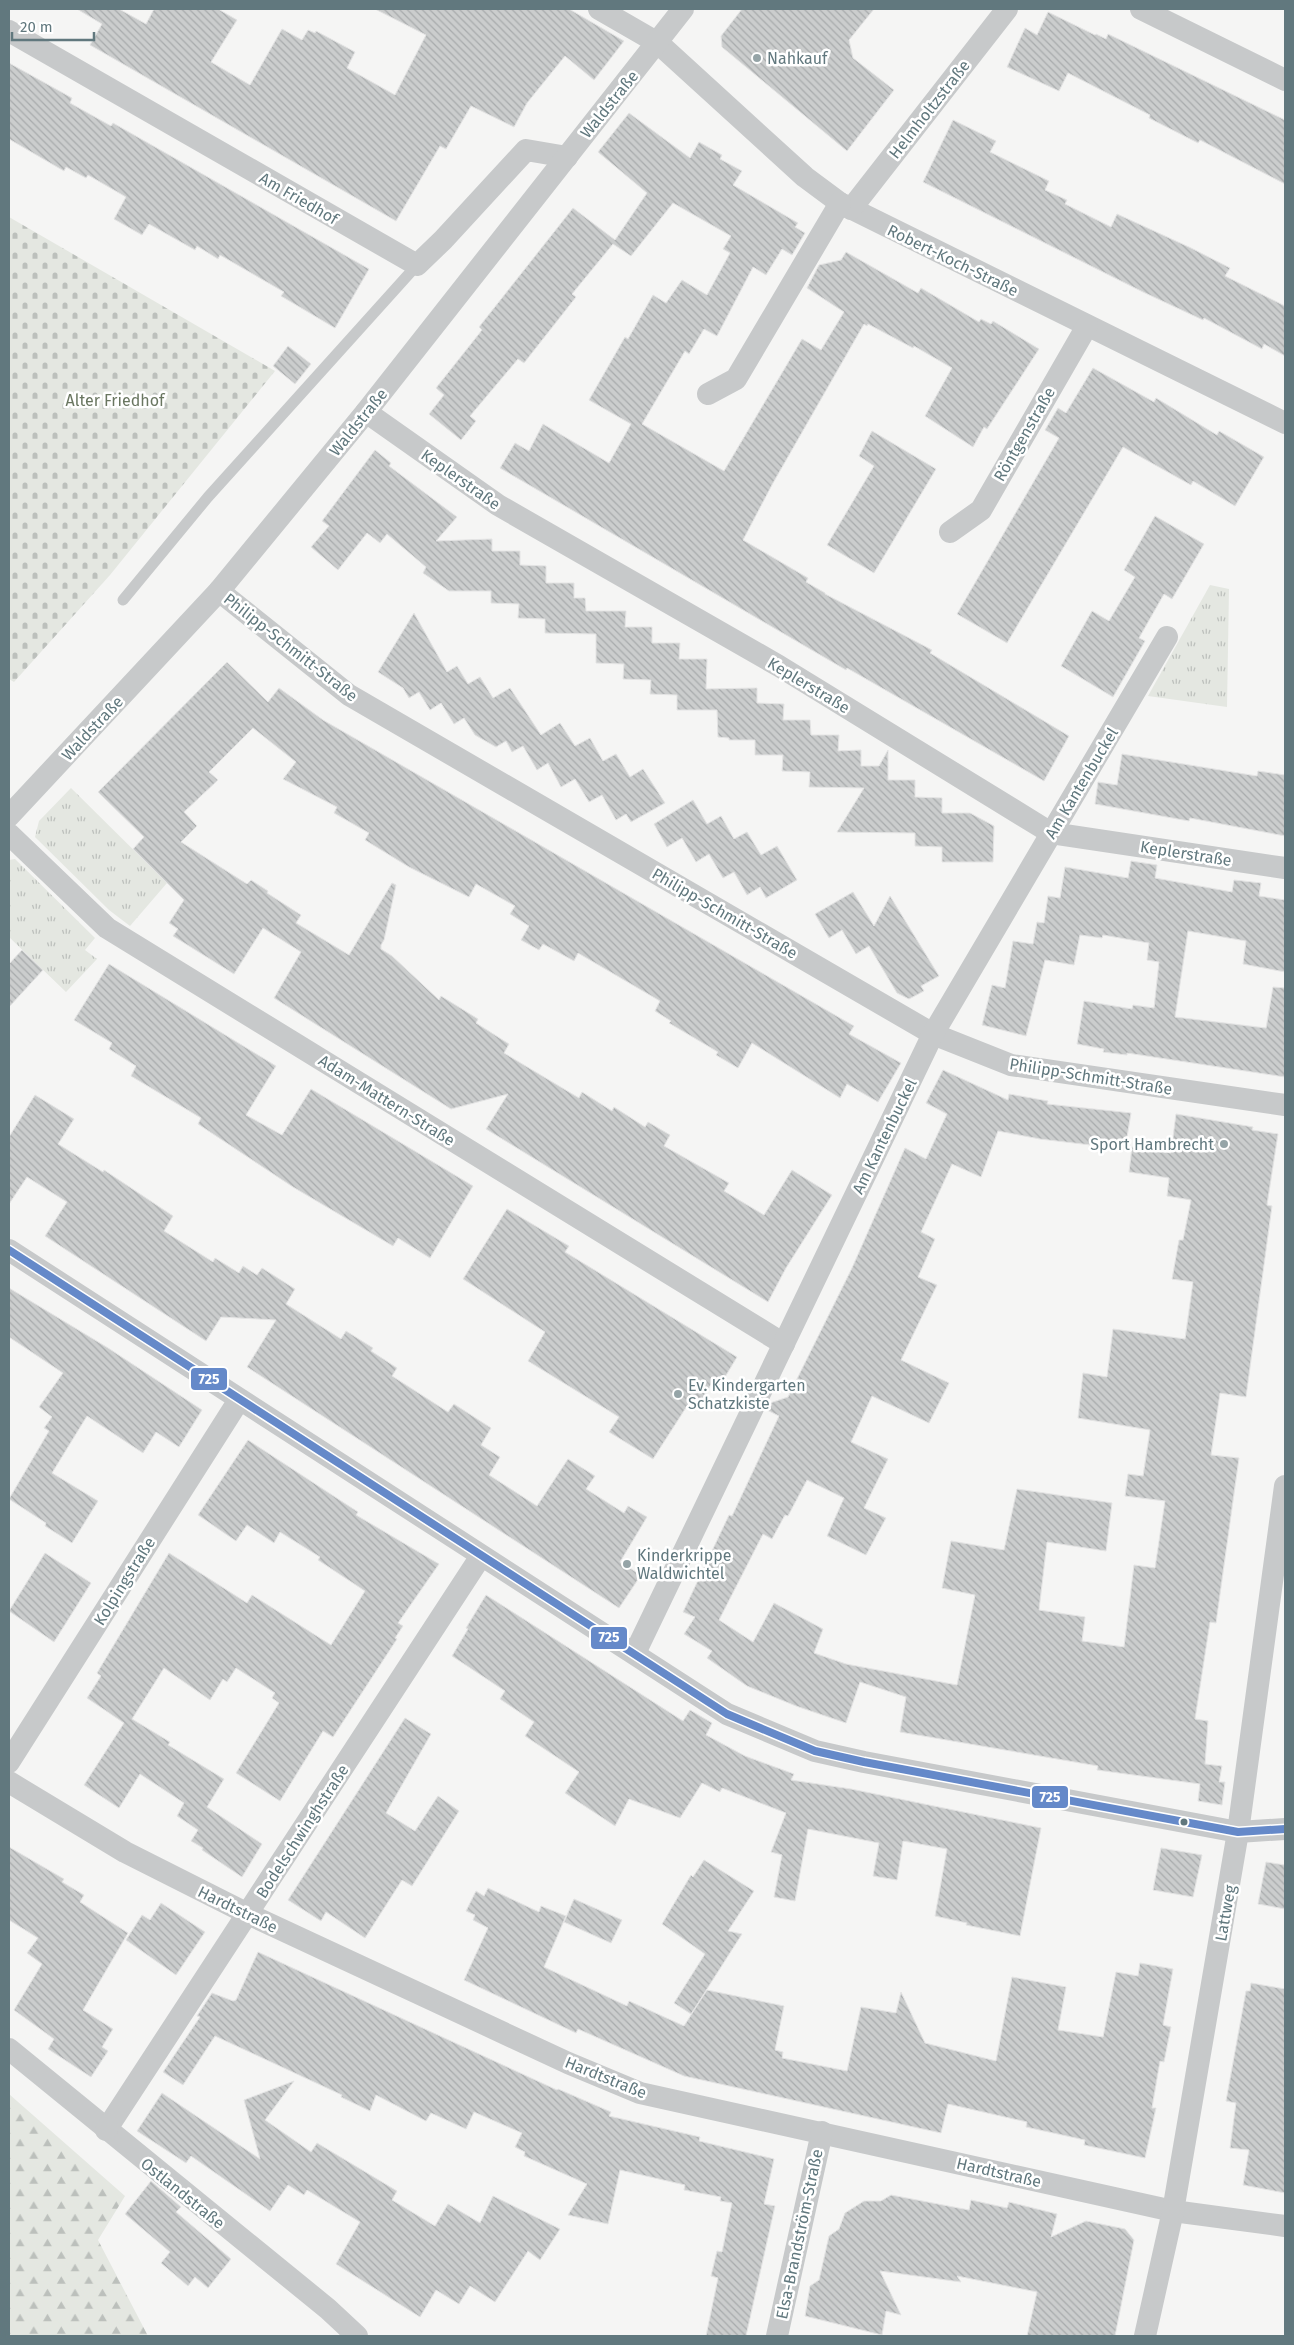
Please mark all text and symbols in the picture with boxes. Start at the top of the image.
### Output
scale bar [12,10,95,42]
text: 20 m [20,18,53,36]
place label: Nahkauf [767,49,829,68]
marker: Nahkauf [751,52,763,64]
street label: Helmholtzstraße [885,56,974,162]
street label: Waldstraße [576,67,642,142]
street label: Am Friedhof [256,168,343,229]
street label: Robert-Koch-Straße [884,221,1021,300]
street label: Röntgenstraße [990,384,1059,485]
street label: Waldstraße [325,385,391,460]
park label: Alter Friedhof [66,391,166,410]
street label: Keplerstraße [417,445,504,514]
street label: Philipp-Schmitt-Straße [220,589,361,706]
street label: Keplerstraße [764,653,853,717]
street label: Waldstraße [58,692,127,765]
street label: Am Kantenbuckel [1041,724,1122,842]
street label: Keplerstraße [1139,837,1233,870]
street label: Philipp-Schmitt-Straße [649,864,801,963]
street label: Adam-Mattern-Straße [315,1051,458,1150]
street label: Philipp-Schmitt-Straße [1008,1054,1174,1099]
street label: Am Kantenbuckel [848,1075,921,1197]
place label: Sport Hambrecht [1090,1135,1214,1154]
marker: Sport Hambrecht [1218,1138,1230,1150]
line badge: 725 [190,1367,228,1391]
text: 725 [198,1371,220,1388]
place label: Ev. Kindergarten Schatzkiste [688,1376,806,1413]
marker: Ev. Kindergarten Schatzkiste [672,1388,684,1400]
street label: Kolpingstraße [90,1534,159,1629]
place label: Kinderkrippe Waldwichtel [637,1546,731,1583]
marker: Kinderkrippe Waldwichtel [621,1558,633,1570]
line badge: 725 [590,1626,628,1650]
text: 725 [598,1629,620,1646]
street label: Bodelschwinghstraße [252,1761,353,1902]
line badge: 725 [1031,1785,1069,1809]
text: 725 [1039,1789,1061,1806]
unlabelled marker [1179,1817,1189,1827]
street label: Hardtstraße [195,1882,281,1937]
street label: Lattweg [1211,1883,1240,1943]
street label: Hardtstraße [562,2052,649,2102]
street label: Elsa-Brandström-Straße [772,2147,827,2321]
street label: Ostlandstraße [137,2154,228,2233]
street label: Hardtstraße [955,2154,1043,2191]

